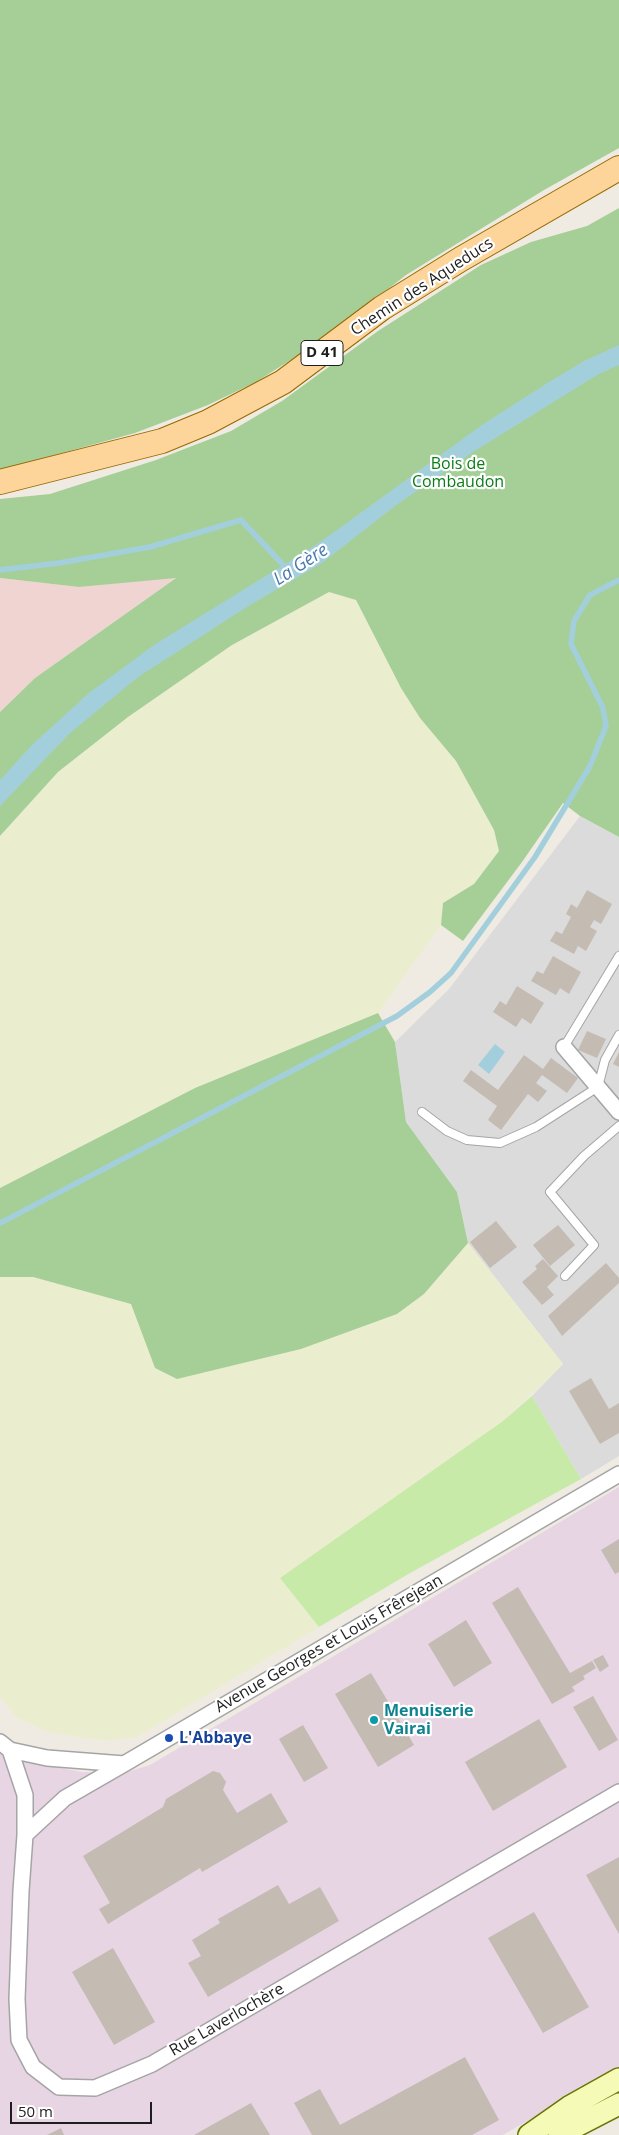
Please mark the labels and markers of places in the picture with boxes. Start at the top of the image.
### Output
place label: Menuiserie Vairai [384,1701,473,1739]
marker: Menuiserie Vairai [368,1714,380,1726]
place label: L'Abbaye [179,1728,252,1748]
marker: L'Abbaye [163,1732,175,1744]

